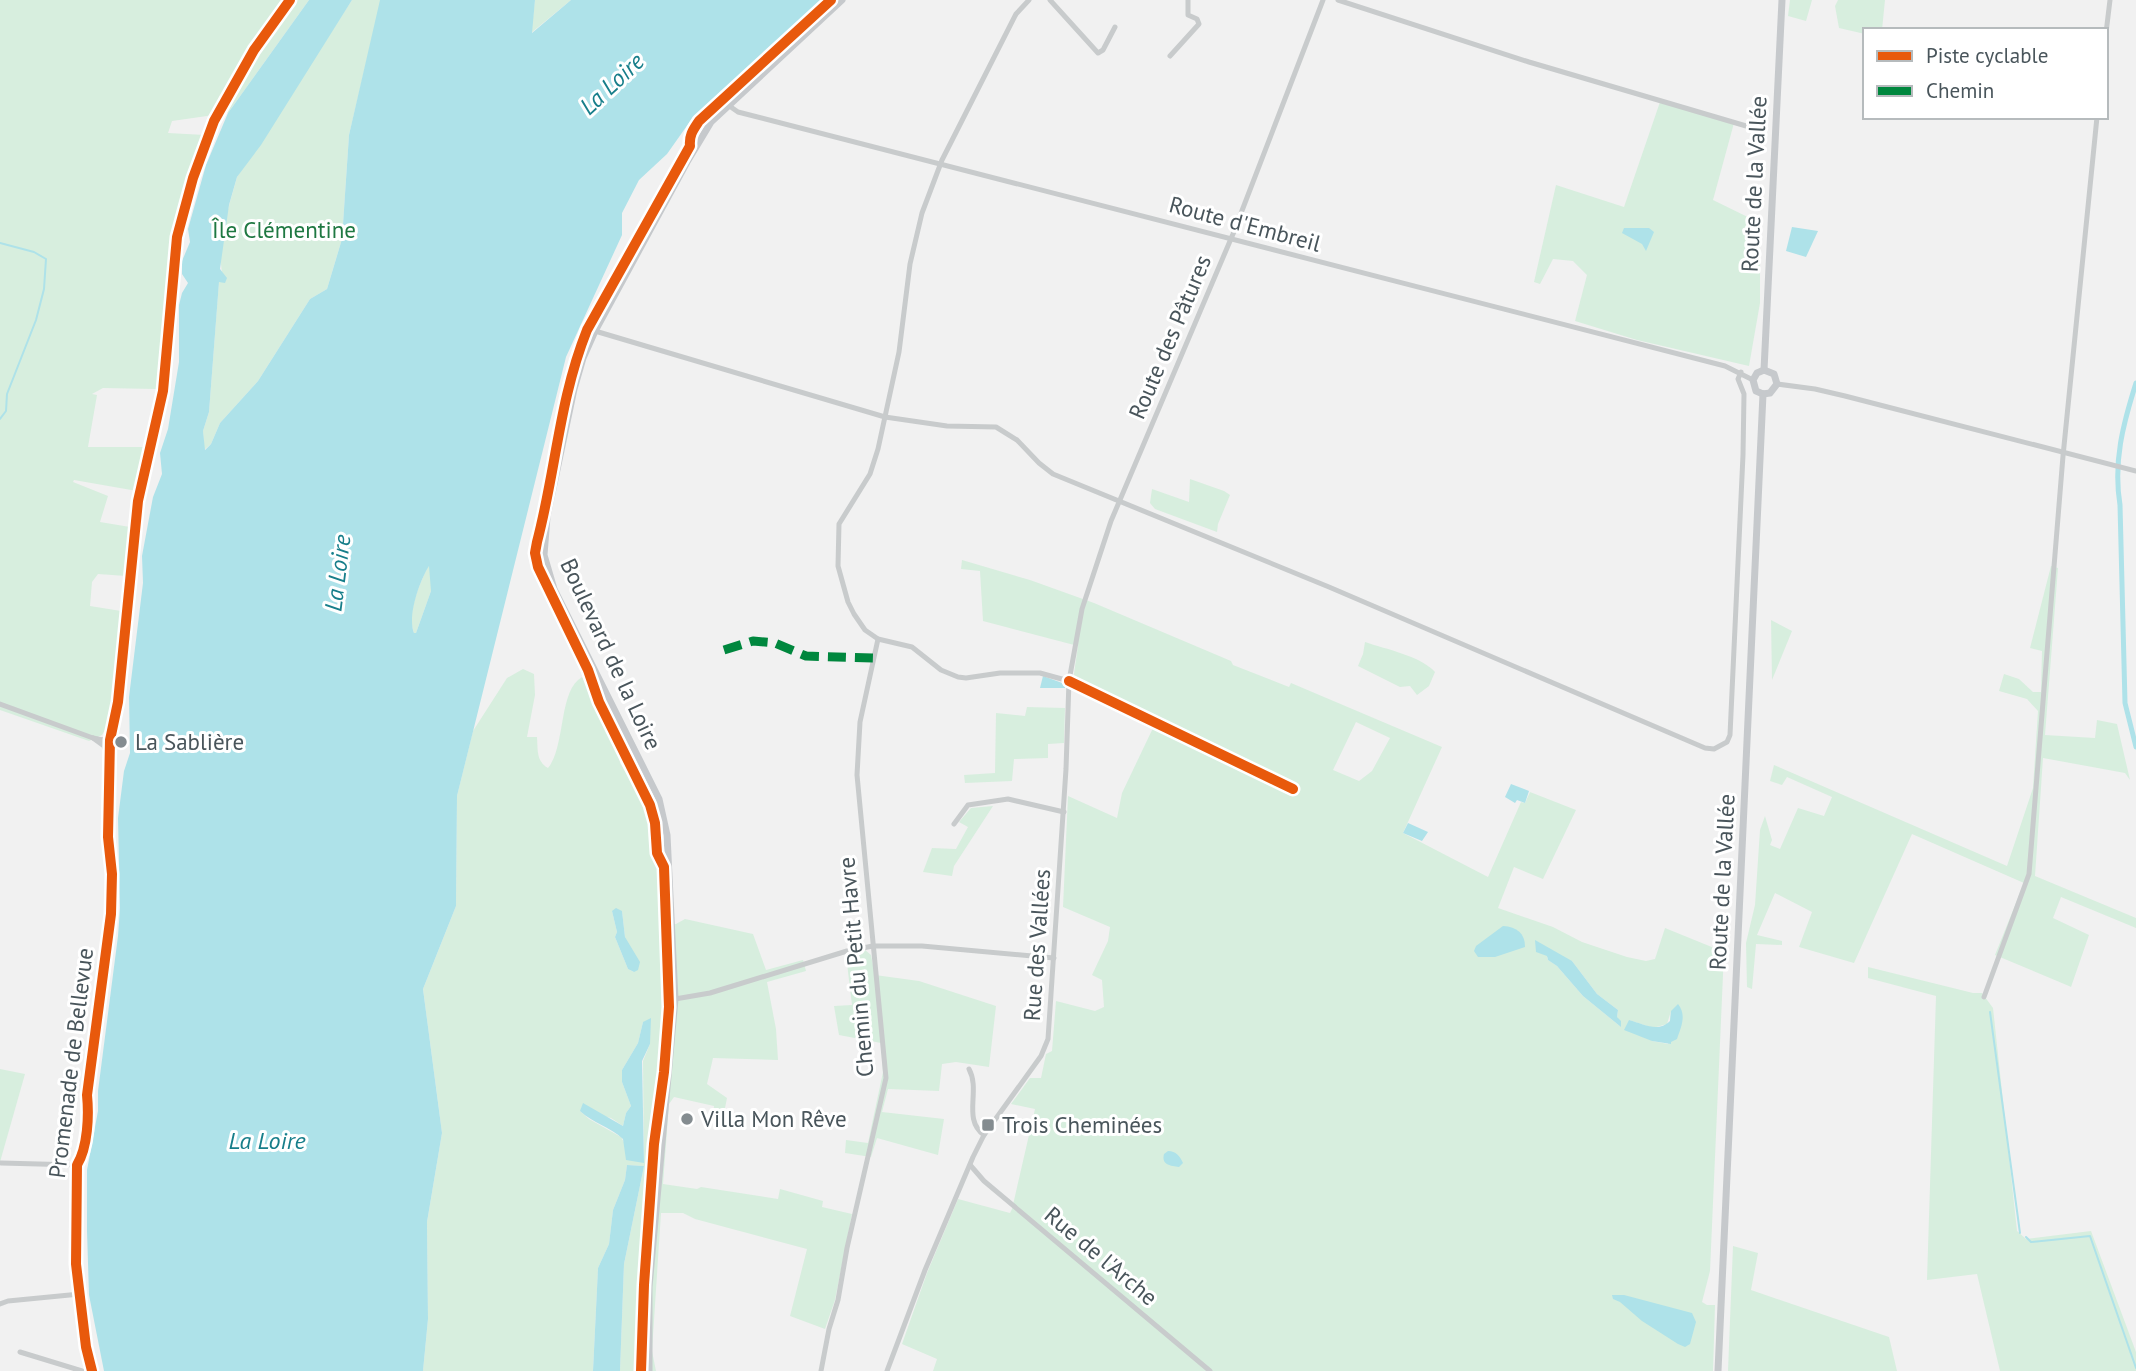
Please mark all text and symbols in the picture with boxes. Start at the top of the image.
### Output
legend [1863,28,2108,119]
text: Piste cyclable [1926,42,2048,69]
water label: La Loire [573,46,650,121]
text: Chemin [1926,77,1994,104]
street label: Route de la Vallée [1734,95,1773,273]
street label: Route d'Embreil [1166,189,1324,258]
park label: Île Clémentine [211,215,356,244]
street label: Route des Pâtures [1122,250,1217,423]
water label: La Loire [317,533,358,613]
street label: Boulevard de la Loire [554,553,669,754]
place label: La Sablière [135,727,244,756]
marker: La Sablière [113,734,129,750]
street label: Route de la Vallée [1702,793,1741,971]
street label: Chemin du Petit Havre [831,856,880,1078]
street label: Rue des Vallées [1017,868,1056,1022]
street label: Promenade de Bellevue [42,946,99,1180]
place label: Villa Mon Rêve [700,1104,847,1133]
place label: Trois Cheminées [1002,1110,1162,1139]
marker: Villa Mon Rêve [679,1111,695,1127]
marker: Trois Cheminées [980,1117,996,1133]
water label: La Loire [228,1125,306,1156]
street label: Rue de l'Arche [1039,1200,1164,1311]

